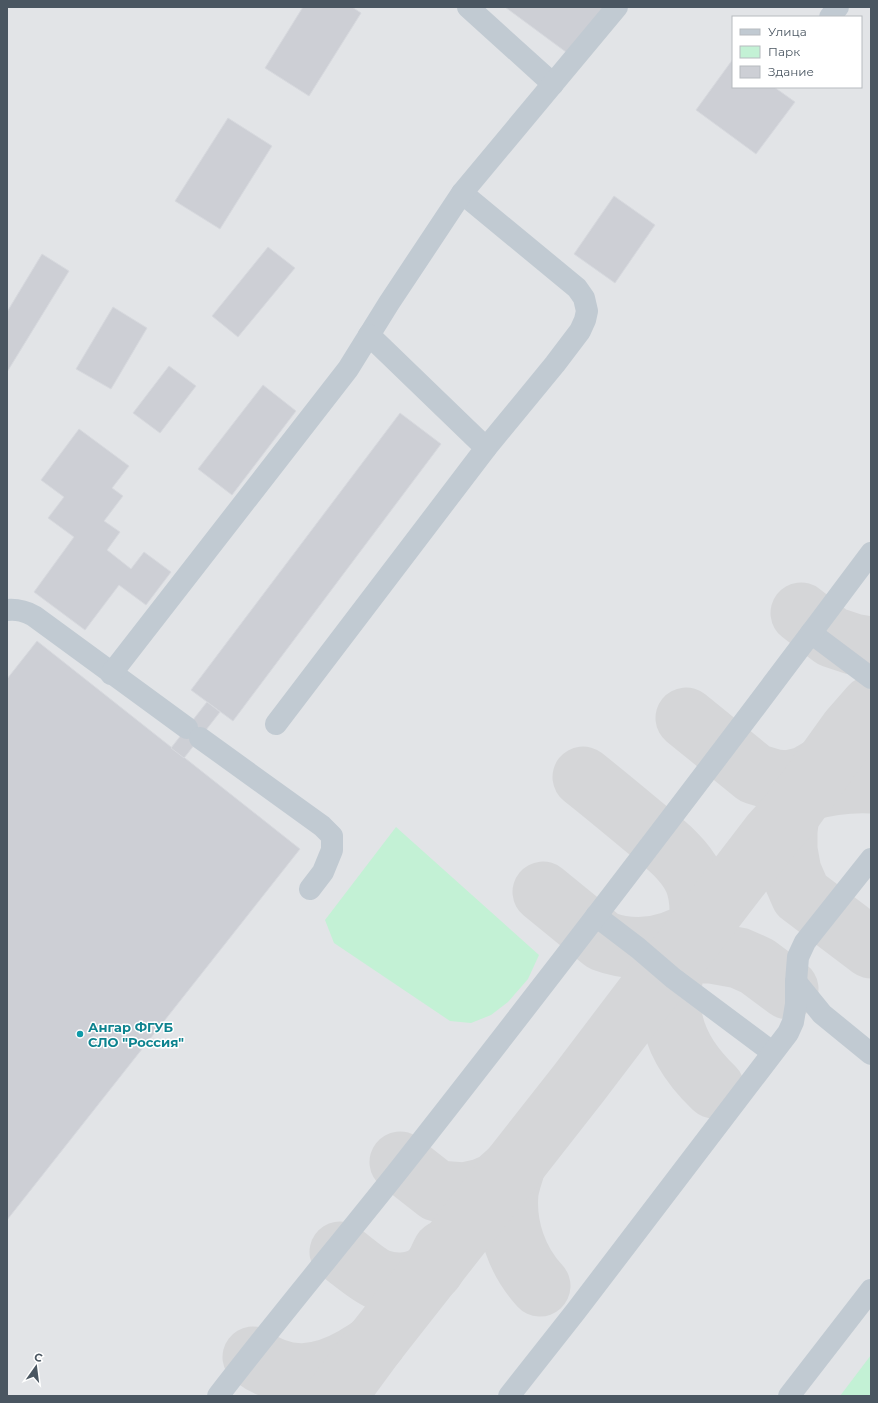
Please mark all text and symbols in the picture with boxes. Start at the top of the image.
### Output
legend [732,16,862,88]
text: Улица [768,24,807,39]
text: Парк [768,44,800,59]
text: Здание [768,64,814,79]
place label: Ангар ФГУБ СЛО "Россия" [88,1019,184,1050]
marker: Ангар ФГУБ СЛО "Россия" [75,1029,85,1039]
north arrow [16,1347,56,1387]
text: С [33,1350,44,1365]

